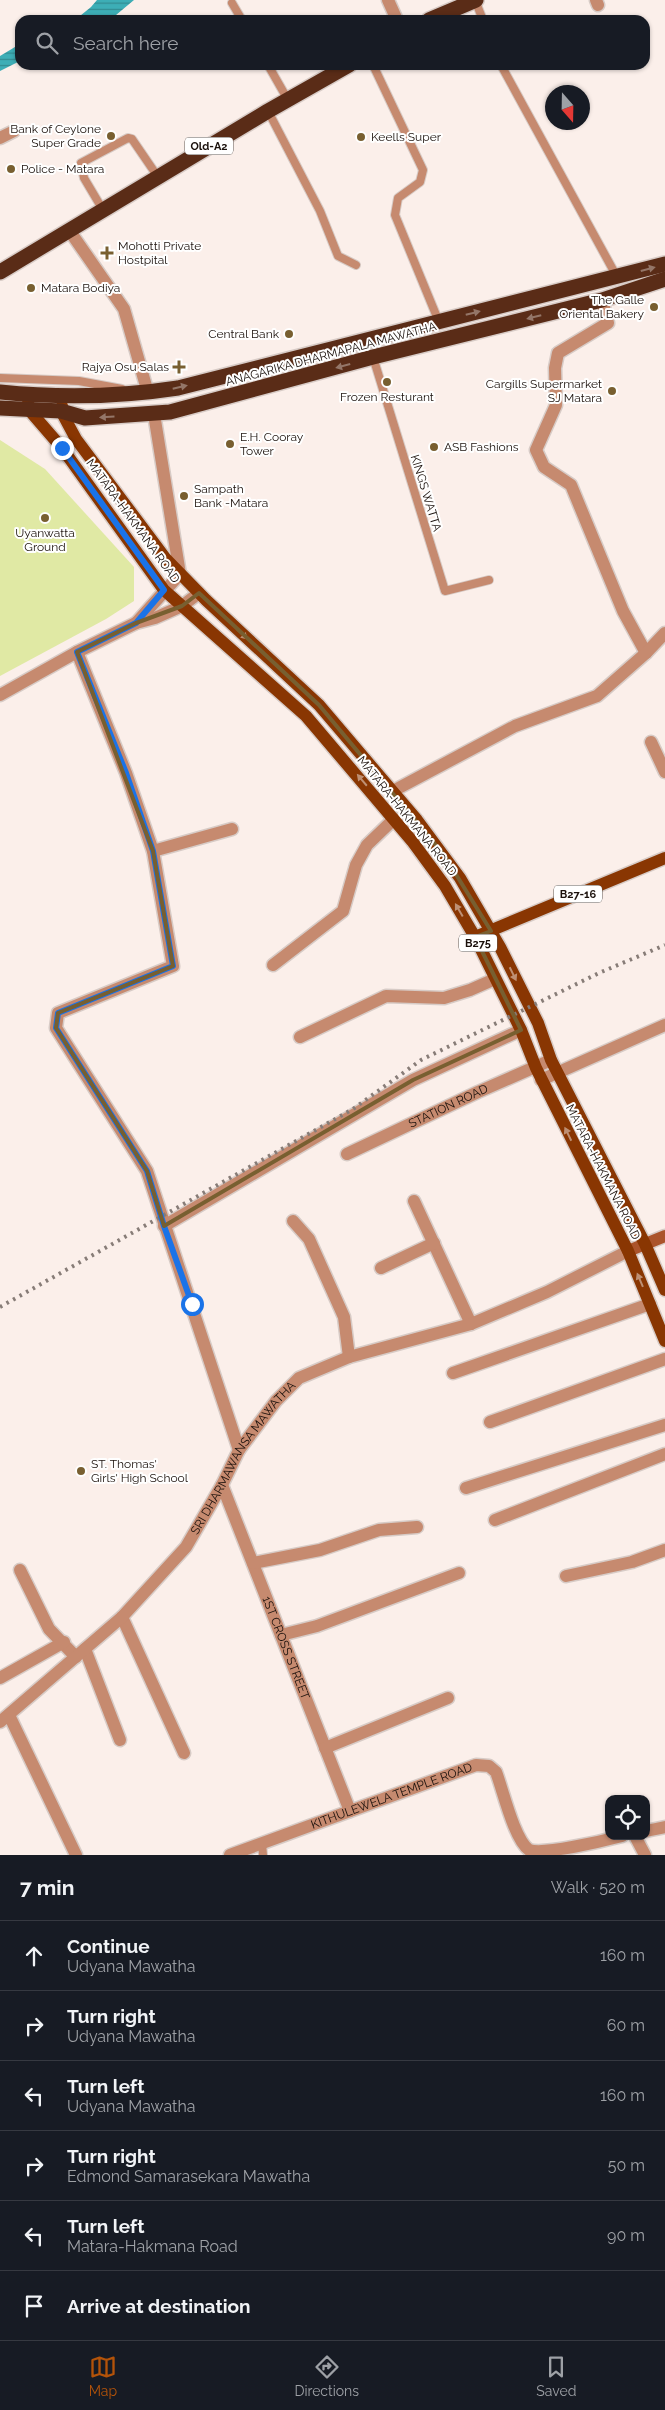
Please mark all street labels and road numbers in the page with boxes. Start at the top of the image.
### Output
road number: Old-A2 [185,138,233,154]
street label: ANAGARIKA DHARMAPALA MAWATHA [224,319,438,389]
street label: KINGS WATTA [408,453,444,533]
street label: MATARA-HAKMANA ROAD [83,456,183,586]
street label: MATARA-HAKMANA ROAD [354,753,460,879]
road number: B27-16 [554,886,602,902]
road number: B275 [459,934,497,951]
street label: STATION ROAD [406,1081,490,1131]
street label: MATARA-HAKMANA ROAD [563,1102,643,1242]
street label: SRI DHARMAWANSA MAWATHA [188,1379,298,1537]
street label: 1ST CROSS STREET [259,1594,313,1702]
street label: KITHULEWELA TEMPLE ROAD [309,1760,475,1832]

